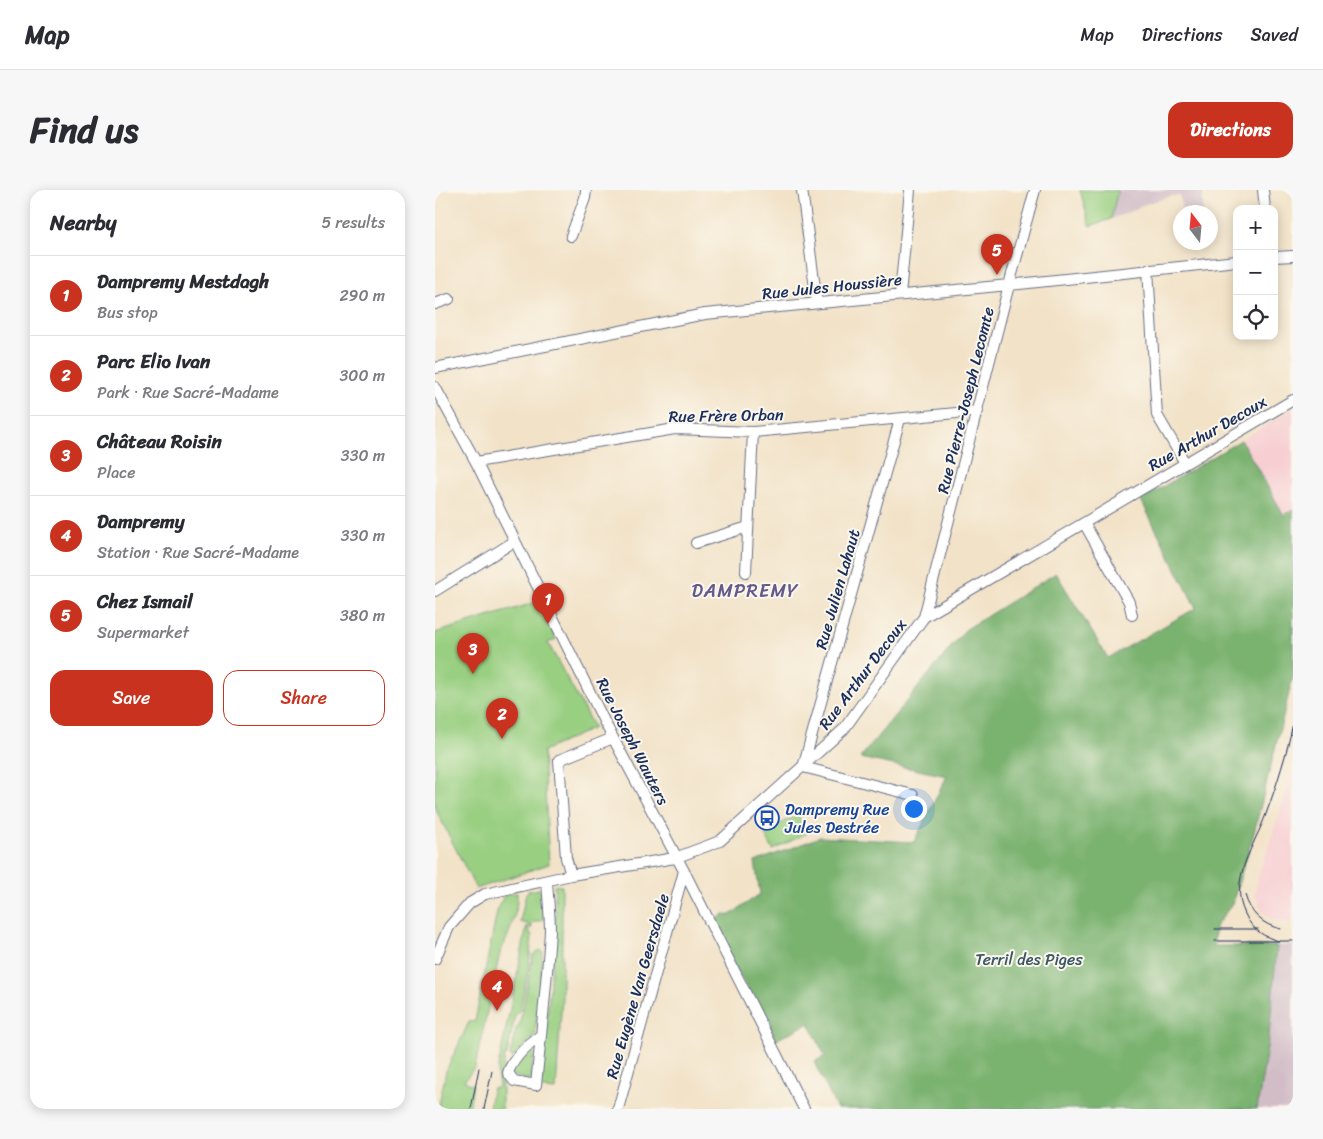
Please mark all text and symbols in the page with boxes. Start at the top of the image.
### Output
text: Map [25,14,69,56]
text: Map [1081,19,1114,51]
text: Directions [1142,19,1223,51]
text: Saved [1251,19,1298,51]
text: Find us [30,99,138,161]
button: Directions [1168,102,1293,158]
text: Nearby [50,204,116,242]
north arrow [1173,205,1218,250]
map controls [1233,205,1278,340]
button: + [1233,205,1278,250]
text: 5 results [321,208,385,237]
pin: 5 [981,234,1013,275]
button: − [1233,250,1278,295]
text: Dampremy Mestdagh [97,265,269,298]
street label: Rue Jules Houssière [761,265,903,308]
text: 1 [63,281,69,310]
text: 290 m [339,281,385,310]
button: locate [1233,295,1278,340]
text: Bus stop [97,298,158,327]
street label: Rue Pierre-Joseph Lecomte [928,304,1003,497]
text: Parc Elio Ivan [97,345,210,378]
text: 2 [61,361,71,390]
text: 300 m [340,361,385,390]
text: Park · Rue Sacré-Madame [97,378,279,407]
street label: Rue Arthur Decoux [1142,387,1273,479]
street label: Rue Frère Orban [668,400,784,431]
text: Château Roisin [97,425,222,458]
text: 3 [62,441,70,470]
text: 330 m [341,441,385,470]
text: Place [97,458,136,487]
text: Dampremy [97,505,185,538]
text: 4 [61,521,71,550]
text: 330 m [341,521,385,550]
street label: Rue Julien Lahaut [806,525,869,653]
text: Station · Rue Sacré-Madame [97,538,299,567]
district label: DAMPREMY [692,574,799,607]
pin: 1 [532,583,564,624]
text: Chez Ismail [97,585,193,618]
text: 5 [61,601,71,630]
text: 380 m [340,601,385,630]
street label: Rue Arthur Decoux [811,612,915,736]
text: Supermarket [97,618,189,647]
pin: 3 [457,633,489,674]
button: Save [50,670,213,726]
button: Share [223,670,385,726]
street label: Rue Joseph Wauters [588,672,677,811]
pin: 2 [486,698,518,739]
place label: Dampremy Rue Jules Destrée [784,795,889,842]
your location [901,796,927,822]
bus stop icon: Dampremy Rue Jules Destrée [754,805,780,831]
street label: Rue Eugène Van Geersdaele [597,890,678,1082]
park label: Terril des Piges [975,945,1083,974]
pin: 4 [481,970,513,1011]

